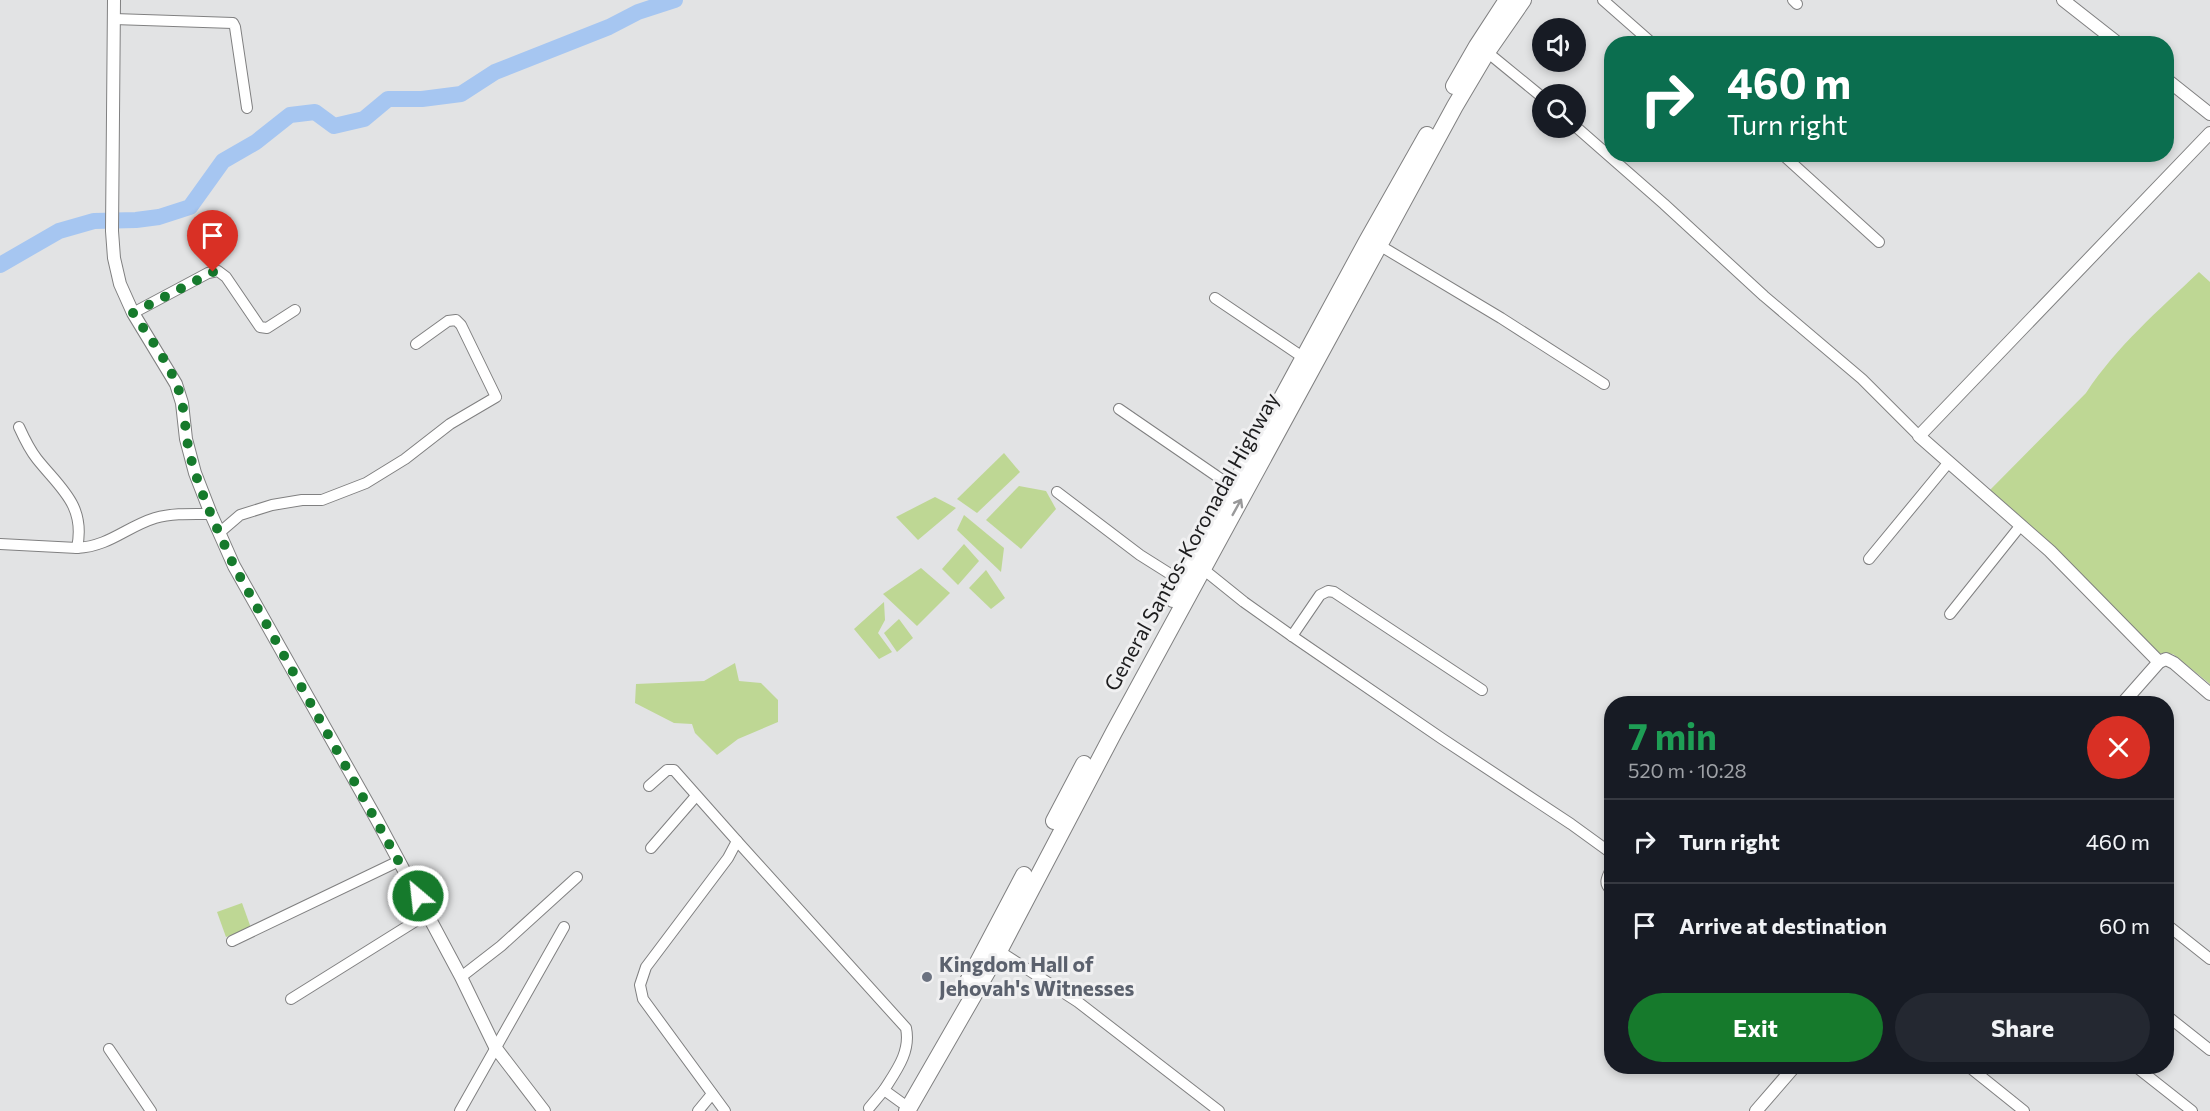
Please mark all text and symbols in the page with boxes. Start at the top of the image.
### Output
map controls [1532,18,1586,138]
button: sound [1532,18,1586,72]
text: 460 m [1727,56,1851,108]
icon: right [1628,60,1706,138]
button: search [1532,84,1586,138]
text: Turn right [1727,108,1847,141]
pin [187,210,238,272]
icon: arrive [196,219,229,252]
street label: General Santos-Koronadal Highway [1098,388,1283,695]
one-way arrow [1232,499,1244,516]
text: 7 min [1628,713,1717,757]
button: close [2087,716,2150,779]
text: 520 m · 10:28 [1628,758,1747,782]
icon: right [1628,825,1661,858]
text: Turn right [1679,828,1780,855]
text: 460 m [2086,828,2150,855]
position arrow [386,864,450,928]
icon: arrive [1628,909,1661,942]
text: Arrive at destination [1679,912,1887,939]
text: 60 m [2099,912,2150,939]
place label: Kingdom Hall of Jehovah's Witnesses [939,951,1134,1000]
marker: Kingdom Hall of Jehovah's Witnesses [920,970,934,984]
button: Exit [1628,993,1883,1062]
button: Share [1895,993,2150,1062]

